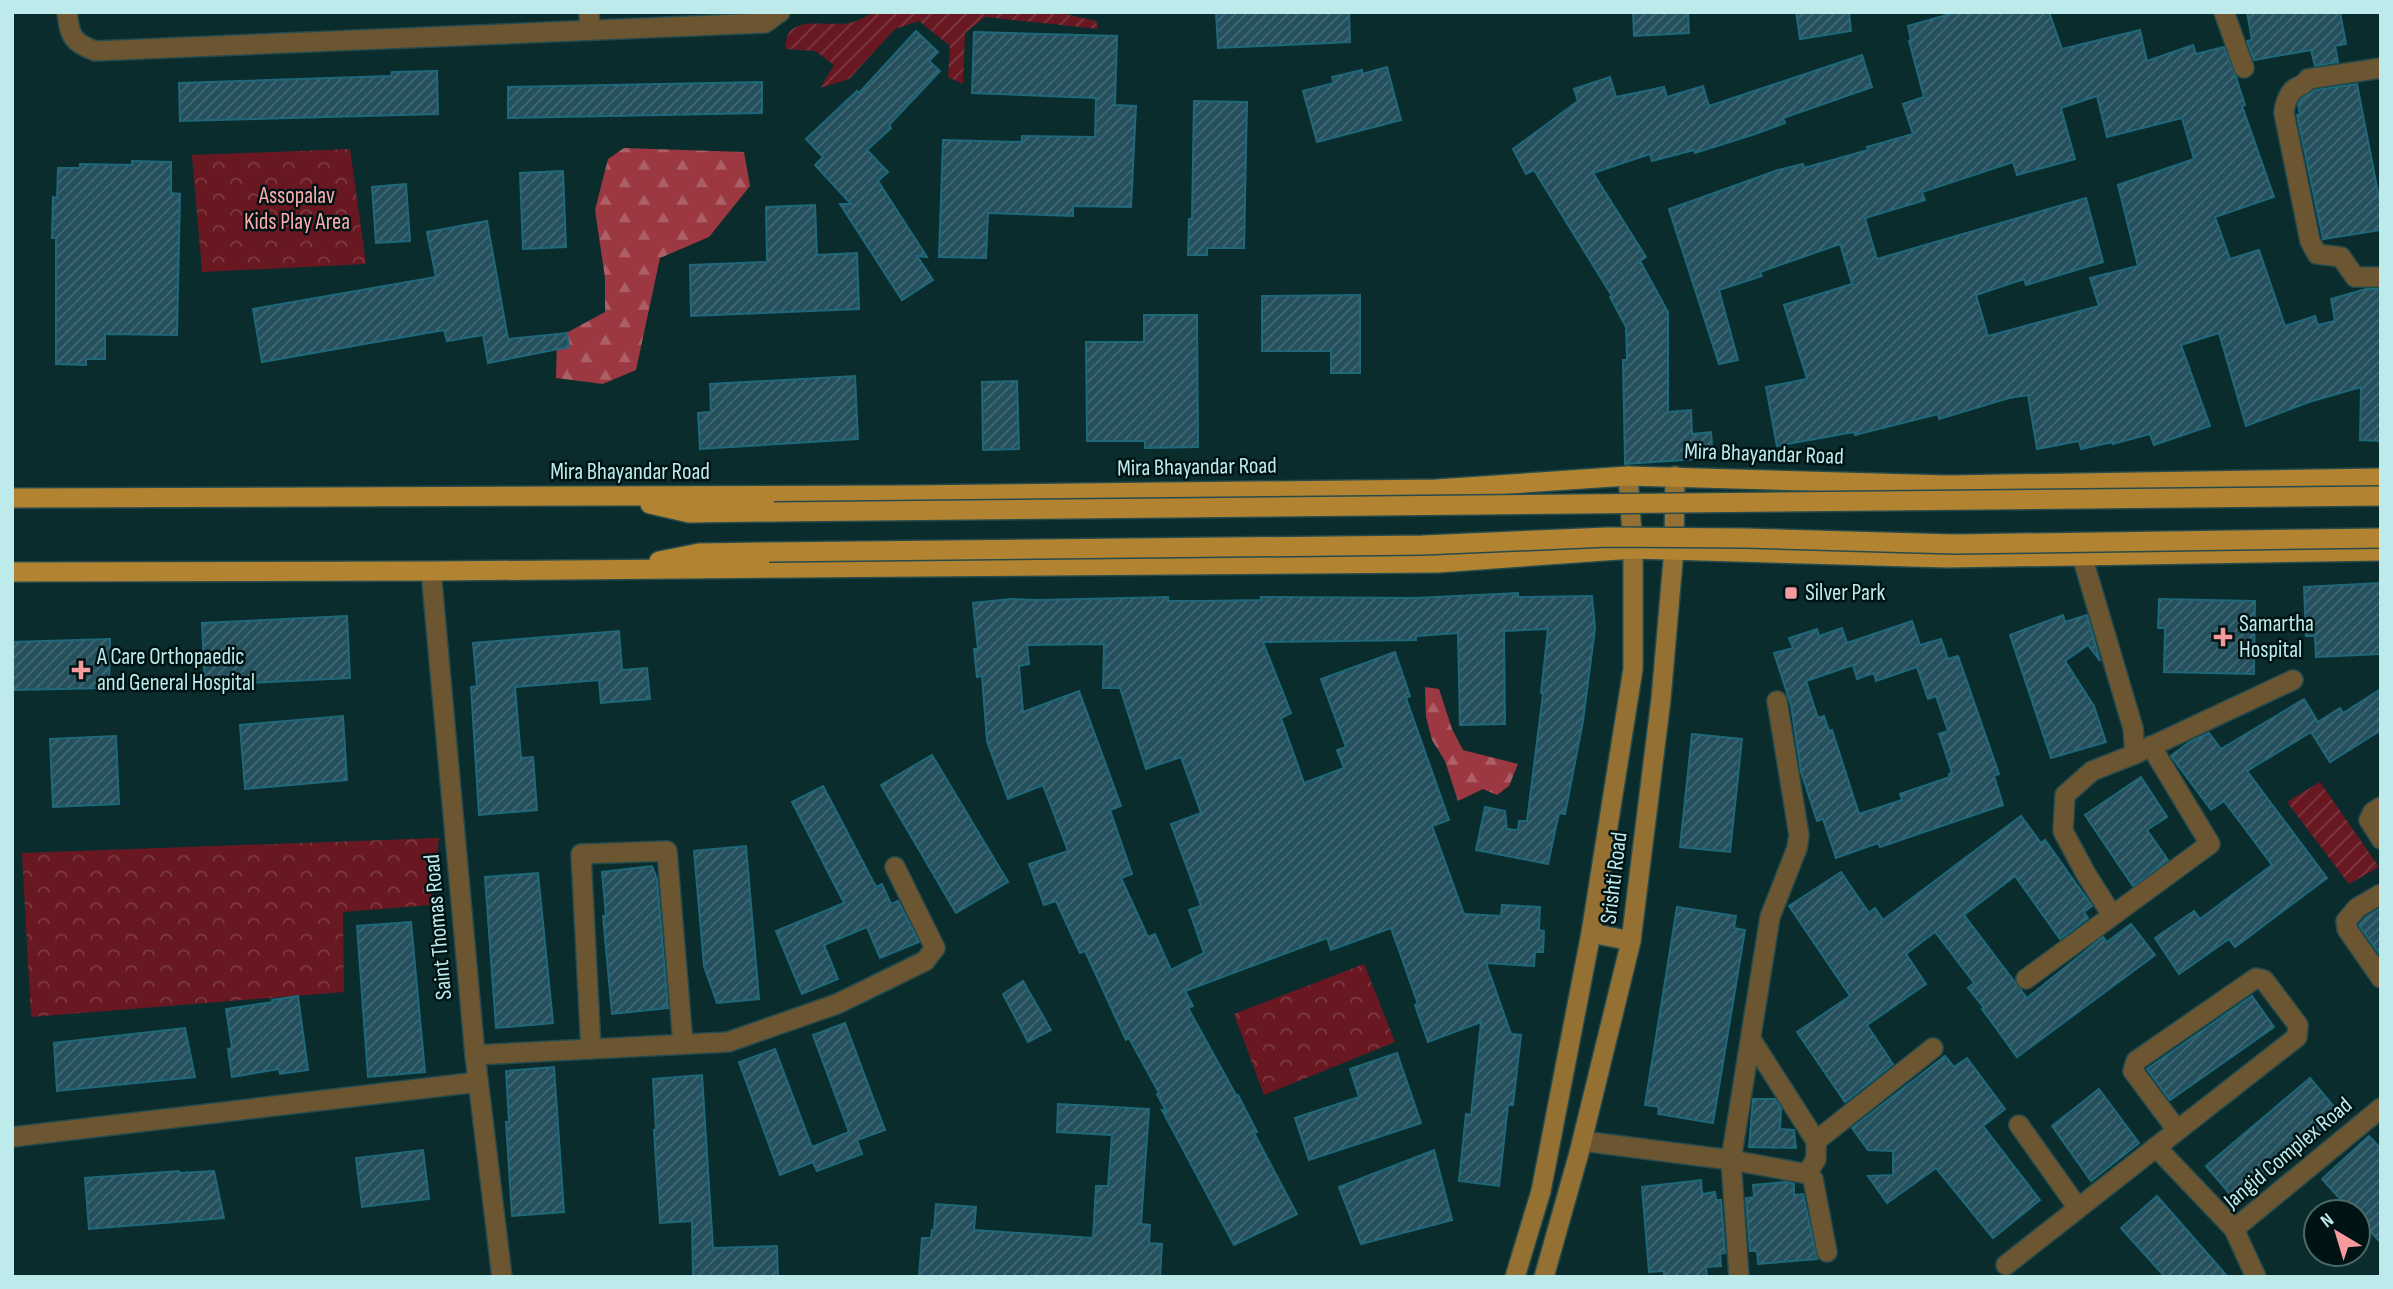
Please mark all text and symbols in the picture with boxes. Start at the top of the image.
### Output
park label: Assopalav Kids Play Area [244,182,350,236]
street label: Mira Bhayandar Road [1684,437,1844,471]
street label: Mira Bhayandar Road [1117,452,1277,482]
street label: Mira Bhayandar Road [550,458,710,486]
place label: Silver Park [1805,579,1885,607]
marker: Silver Park [1783,585,1799,601]
place label: Samartha Hospital [2239,610,2314,664]
marker: Samartha Hospital [2213,627,2233,647]
place label: A Care Orthopaedic and General Hospital [96,643,255,697]
marker: A Care Orthopaedic and General Hospital [71,660,91,680]
street label: Srishti Road [1594,831,1634,925]
street label: Saint Thomas Road [418,853,458,1001]
street label: Jangid Complex Road [2217,1091,2358,1215]
north arrow [2302,1198,2372,1268]
text: N [2316,1209,2339,1233]

